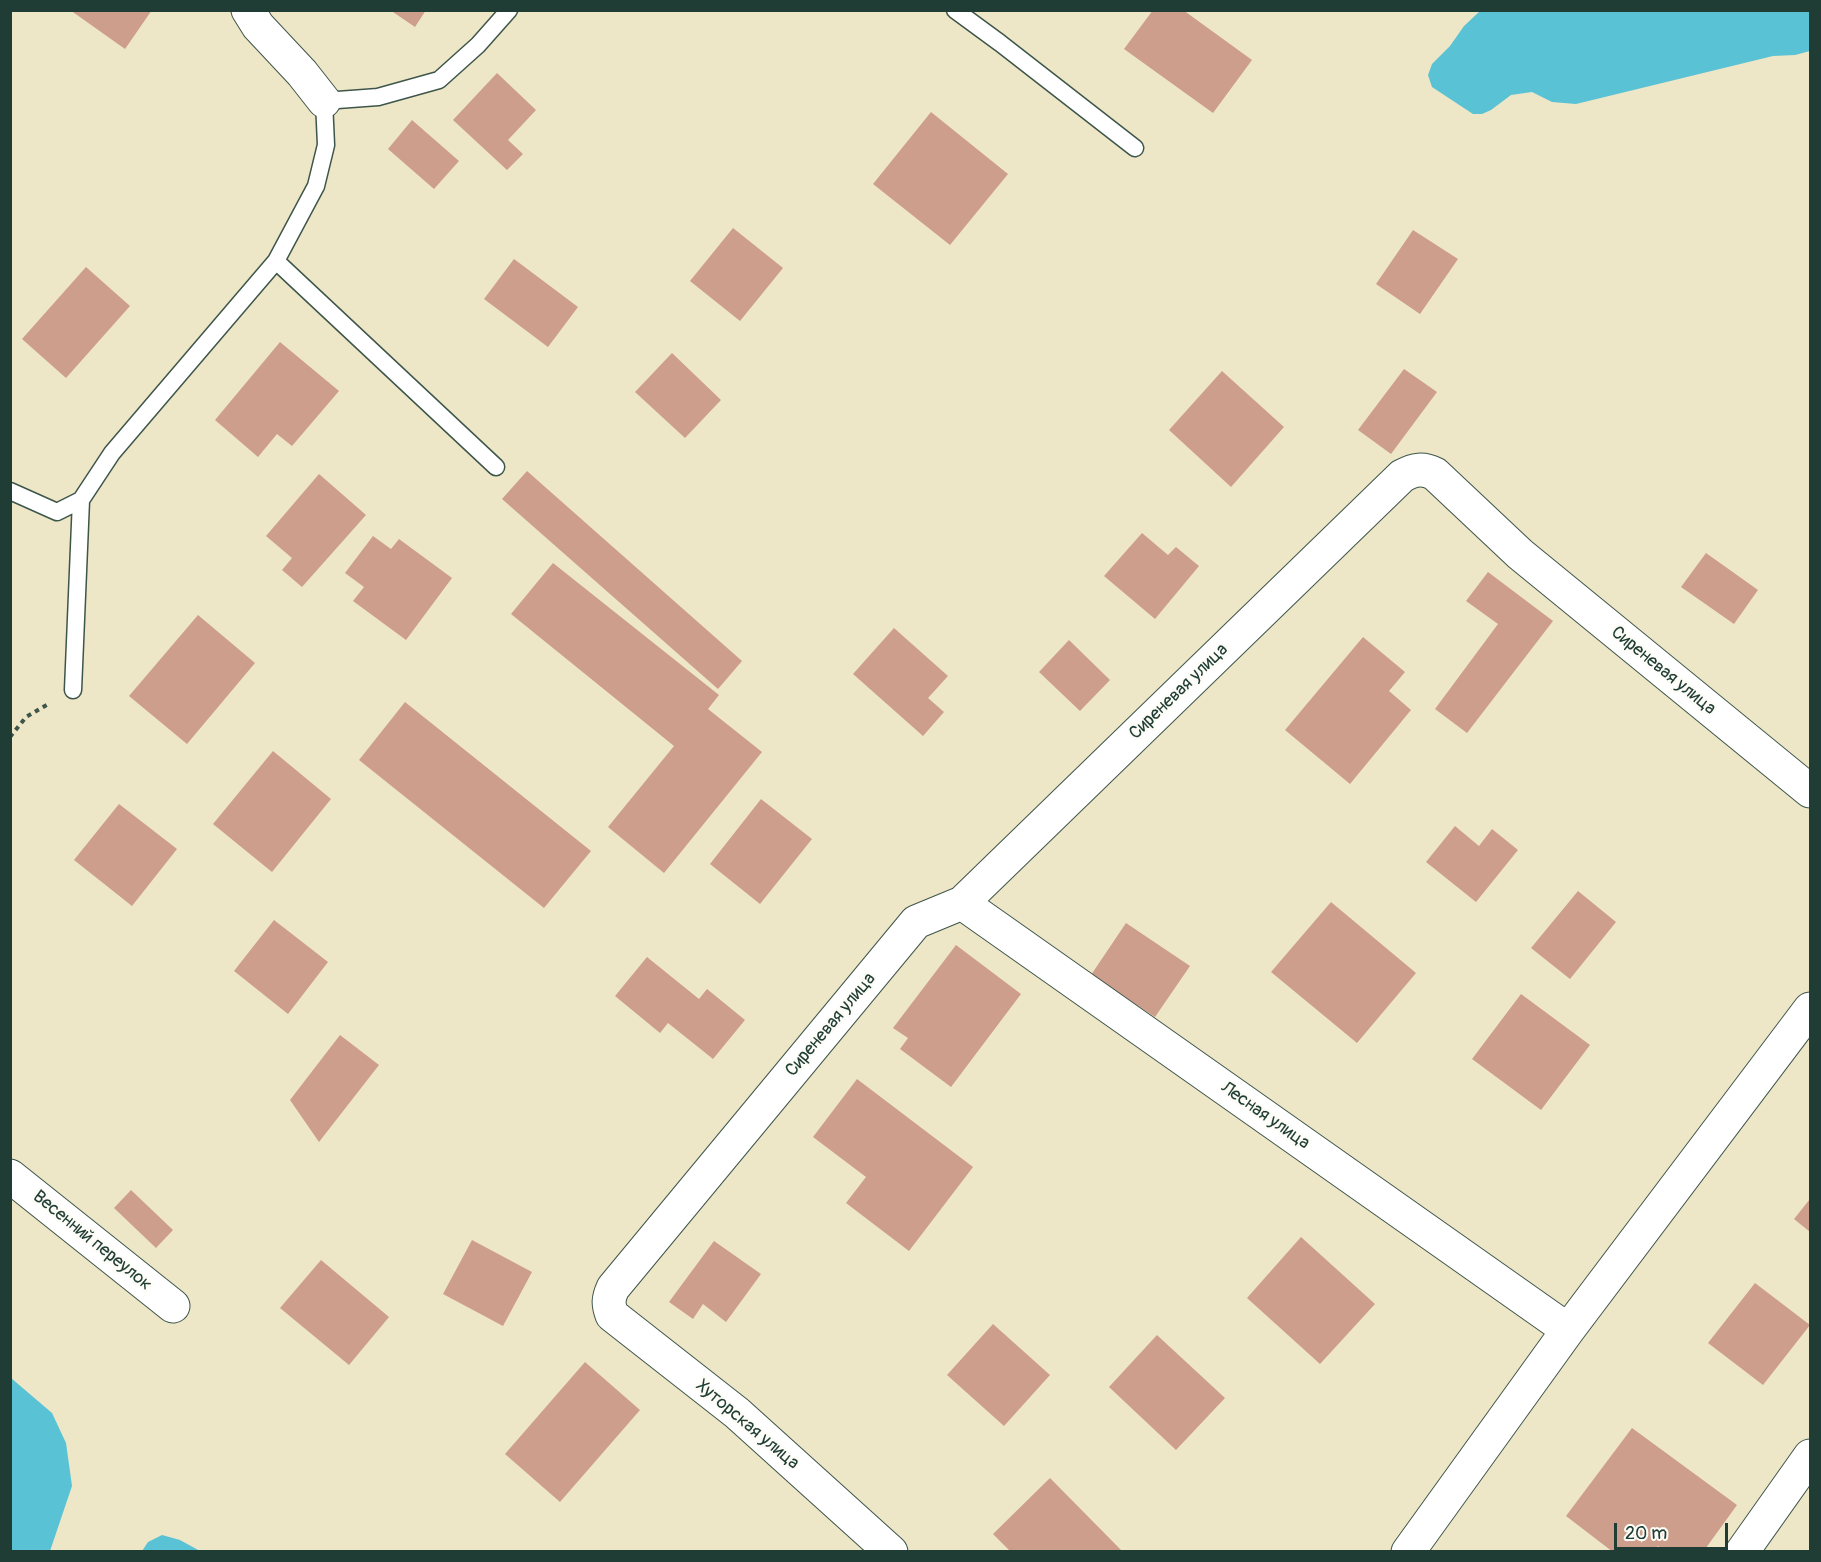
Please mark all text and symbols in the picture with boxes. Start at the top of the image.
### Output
street label: Сиреневая улица [1606,622,1720,720]
street label: Сиреневая улица [1125,640,1233,744]
street label: Сиреневая улица [781,969,881,1081]
street label: Лесная улица [1216,1078,1314,1154]
street label: Весенний переулок [28,1186,156,1296]
street label: Хуторская улица [691,1375,803,1475]
scale bar [1617,1511,1731,1549]
text: 20 m [1625,1522,1667,1545]

